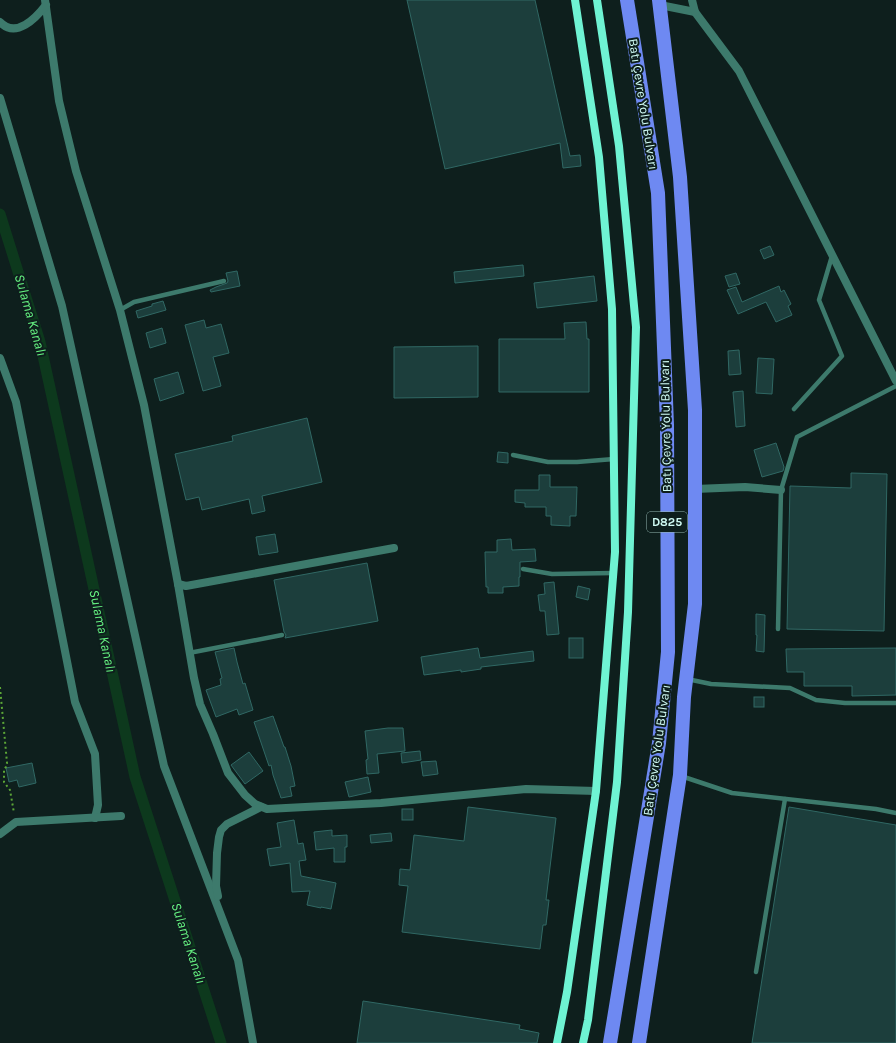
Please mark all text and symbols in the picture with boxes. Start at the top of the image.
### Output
street label: Batı Çevre Yolu Bulvarı [626,37,661,171]
water label: Sulama Kanalı [11,272,50,358]
street label: Batı Çevre Yolu Bulvarı [657,360,674,492]
road number: D825 [647,512,687,532]
water label: Sulama Kanalı [85,588,120,674]
street label: Batı Çevre Yolu Bulvarı [640,683,673,817]
water label: Sulama Kanalı [167,900,210,986]

